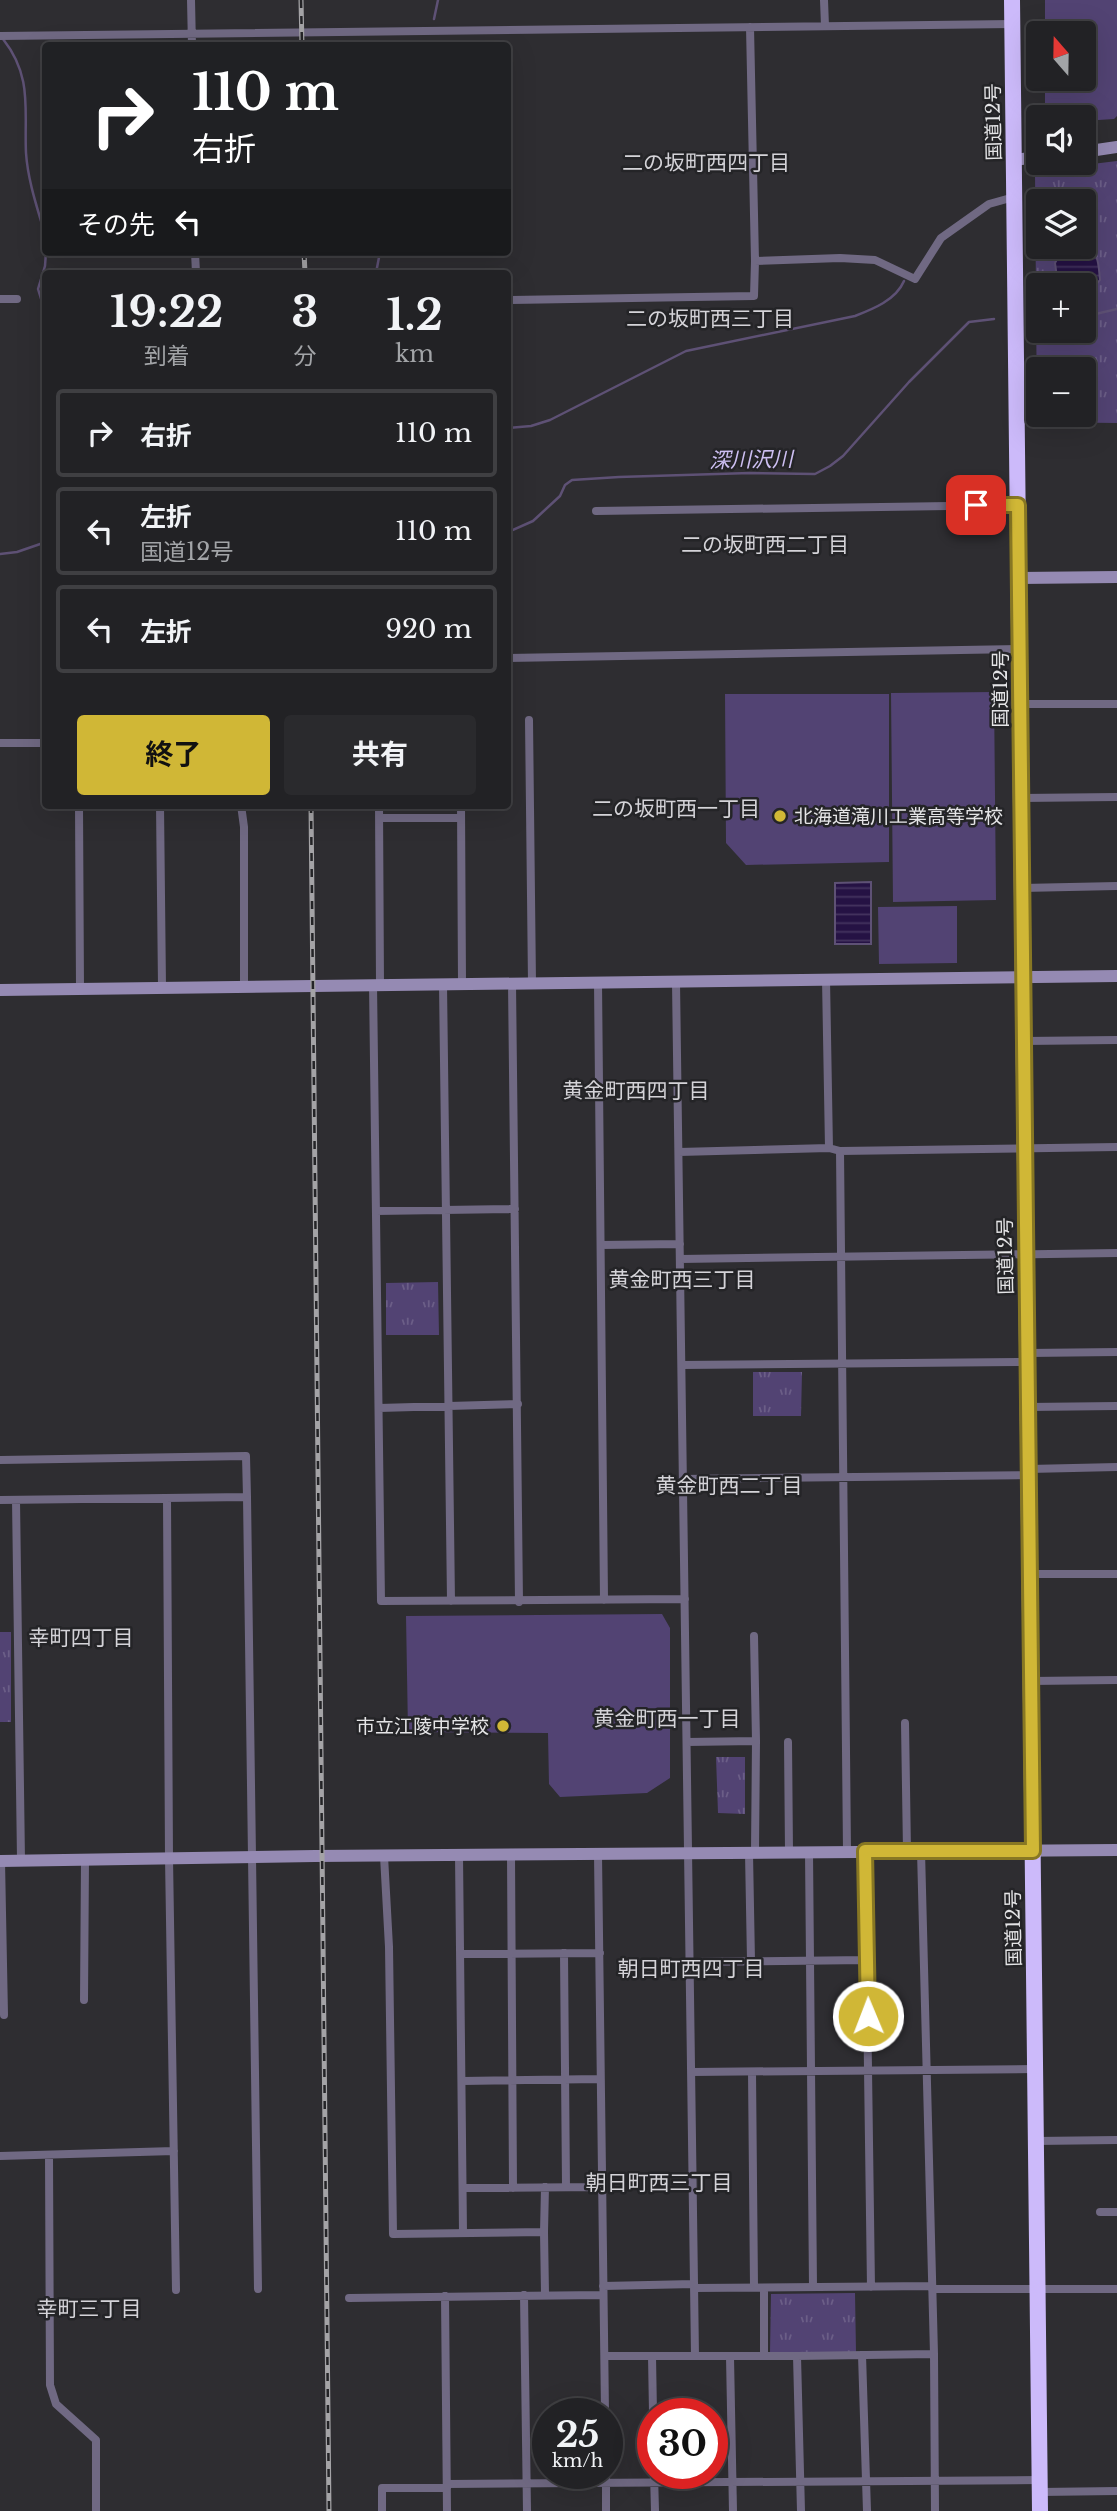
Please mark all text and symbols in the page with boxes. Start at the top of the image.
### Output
north arrow [1026,21,1096,91]
map controls [1026,21,1096,427]
text: 110 m [192,62,339,123]
icon: right [77,70,168,161]
street label: 国道12号 [981,83,1006,161]
button: sound [1026,105,1096,175]
text: 右折 [192,129,256,169]
district label: 二の坂町西四丁目 [622,150,790,176]
button: layers [1026,189,1096,259]
icon: left [169,203,207,241]
text: その先 [77,209,155,241]
button: + [1026,273,1096,343]
text: 19:22 [110,286,223,338]
text: 3 [291,286,318,338]
text: 1.2 [386,289,443,341]
district label: 二の坂町西三丁目 [626,306,794,332]
text: km [395,340,434,368]
text: 到着 [144,342,190,370]
text: 分 [293,342,316,370]
button: − [1026,357,1096,427]
icon: right [81,414,119,452]
text: 110 m [395,417,472,449]
text: 右折 [140,420,192,452]
water label: 深川沢川 [709,446,795,474]
pin [946,475,1006,535]
icon: arrive [957,486,995,524]
text: 左折 [140,501,192,533]
icon: left [81,512,119,550]
text: 110 m [395,515,472,547]
district label: 二の坂町西二丁目 [681,532,849,558]
text: 国道12号 [140,538,233,566]
icon: left [81,610,119,648]
text: 920 m [385,613,472,645]
text: 左折 [140,616,192,648]
street label: 国道12号 [989,650,1012,728]
button: 終了 [77,715,270,795]
button: 共有 [284,715,476,795]
district label: 二の坂町西一丁目 [592,796,760,822]
place label: 北海道滝川工業高等学校 [794,805,1003,828]
marker: 北海道滝川工業高等学校 [772,808,788,824]
district label: 黄金町西四丁目 [563,1078,710,1104]
street label: 国道12号 [993,1217,1018,1295]
district label: 黄金町西三丁目 [609,1267,756,1293]
district label: 黄金町西二丁目 [656,1473,803,1499]
district label: 幸町四丁目 [29,1625,134,1651]
district label: 黄金町西一丁目 [594,1706,741,1732]
place label: 市立江陵中学校 [356,1715,489,1738]
marker: 市立江陵中学校 [495,1718,511,1734]
street label: 国道12号 [1001,1889,1026,1967]
district label: 朝日町西四丁目 [618,1956,765,1982]
position arrow [831,1979,905,2053]
district label: 朝日町西三丁目 [586,2170,733,2196]
district label: 幸町三丁目 [37,2296,142,2322]
speed limit sign: 30 [637,2398,728,2489]
text: 25 [556,2413,599,2456]
text: km/h [552,2450,603,2472]

